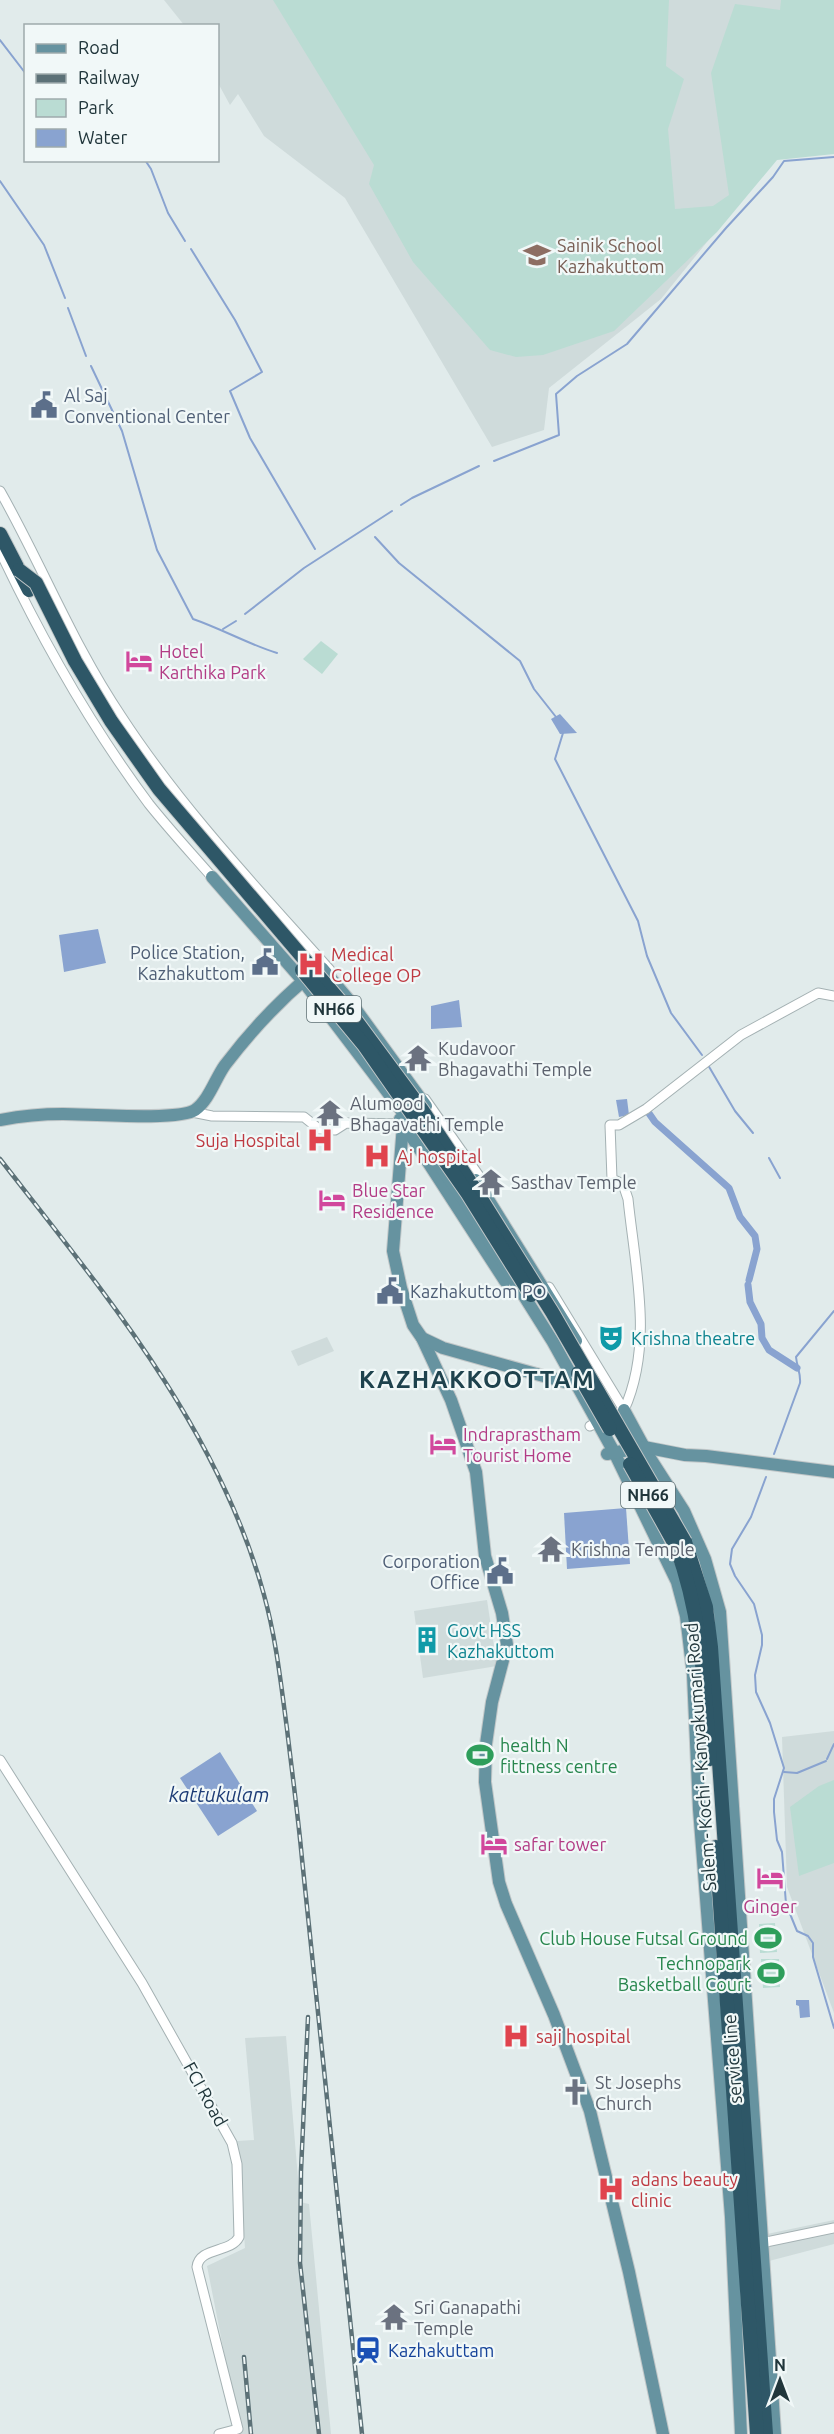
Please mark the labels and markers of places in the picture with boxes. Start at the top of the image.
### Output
place label: Sainik School Kazhakuttom [557,235,665,276]
school or university icon: Sainik School Kazhakuttom [522,240,552,270]
place label: Al Saj Conventional Center [64,385,230,426]
public building icon: Al Saj Conventional Center [29,390,59,420]
place label: Hotel Karthika Park [159,641,266,682]
hotel icon: Hotel Karthika Park [124,646,154,676]
place label: Police Station, Kazhakuttom [130,942,245,983]
place label: Medical College OP [331,944,421,985]
public building icon: Police Station, Kazhakuttom [250,947,280,977]
hospital icon: Medical College OP [296,949,326,979]
place label: Kudavoor Bhagavathi Temple [438,1038,592,1079]
temple icon: Kudavoor Bhagavathi Temple [403,1043,433,1073]
place label: Alumood Bhagavathi Temple [350,1093,504,1134]
temple icon: Alumood Bhagavathi Temple [315,1098,345,1128]
hospital icon: Suja Hospital [305,1125,335,1155]
place label: Suja Hospital [196,1130,300,1150]
hospital icon: Aj hospital [362,1141,392,1171]
place label: Aj hospital [397,1146,482,1166]
temple icon: Sasthav Temple [476,1167,506,1197]
place label: Sasthav Temple [511,1172,637,1192]
place label: Blue Star Residence [352,1180,434,1221]
hotel icon: Blue Star Residence [317,1185,347,1215]
public building icon: Kazhakuttom PO [375,1276,405,1306]
place label: Kazhakuttom PO [410,1281,546,1301]
theatre icon: Krishna theatre [596,1323,626,1353]
place label: Krishna theatre [631,1328,755,1348]
place label: Indraprastham Tourist Home [463,1424,581,1465]
hotel icon: Indraprastham Tourist Home [428,1429,458,1459]
temple icon: Krishna Temple [536,1534,566,1564]
place label: Krishna Temple [571,1539,695,1559]
place label: Corporation Office [382,1551,480,1592]
public building icon: Corporation Office [485,1556,515,1586]
place label: Govt HSS Kazhakuttom [447,1620,555,1661]
building icon: Govt HSS Kazhakuttom [412,1625,442,1655]
place label: health N fittness centre [500,1735,618,1776]
sports icon: health N fittness centre [465,1740,495,1770]
hotel icon: safar tower [479,1829,509,1859]
place label: safar tower [514,1834,607,1854]
hotel icon: Ginger [755,1863,785,1893]
place label: Ginger [743,1896,797,1916]
sports icon: Club House Futsal Ground [753,1923,783,1953]
place label: Club House Futsal Ground [539,1928,748,1948]
place label: Technopark Basketball Court [618,1953,751,1994]
sports icon: Technopark Basketball Court [756,1958,786,1988]
hospital icon: saji hospital [501,2021,531,2051]
place label: saji hospital [536,2026,631,2046]
place label: St Josephs Church [595,2072,682,2113]
church icon: St Josephs Church [560,2077,590,2107]
place label: adans beauty clinic [631,2169,738,2210]
hospital icon: adans beauty clinic [596,2174,626,2204]
place label: Sri Ganapathi Temple [414,2297,521,2338]
temple icon: Sri Ganapathi Temple [379,2302,409,2332]
station icon: Kazhakuttam [353,2335,383,2365]
place label: Kazhakuttam [388,2340,494,2360]

